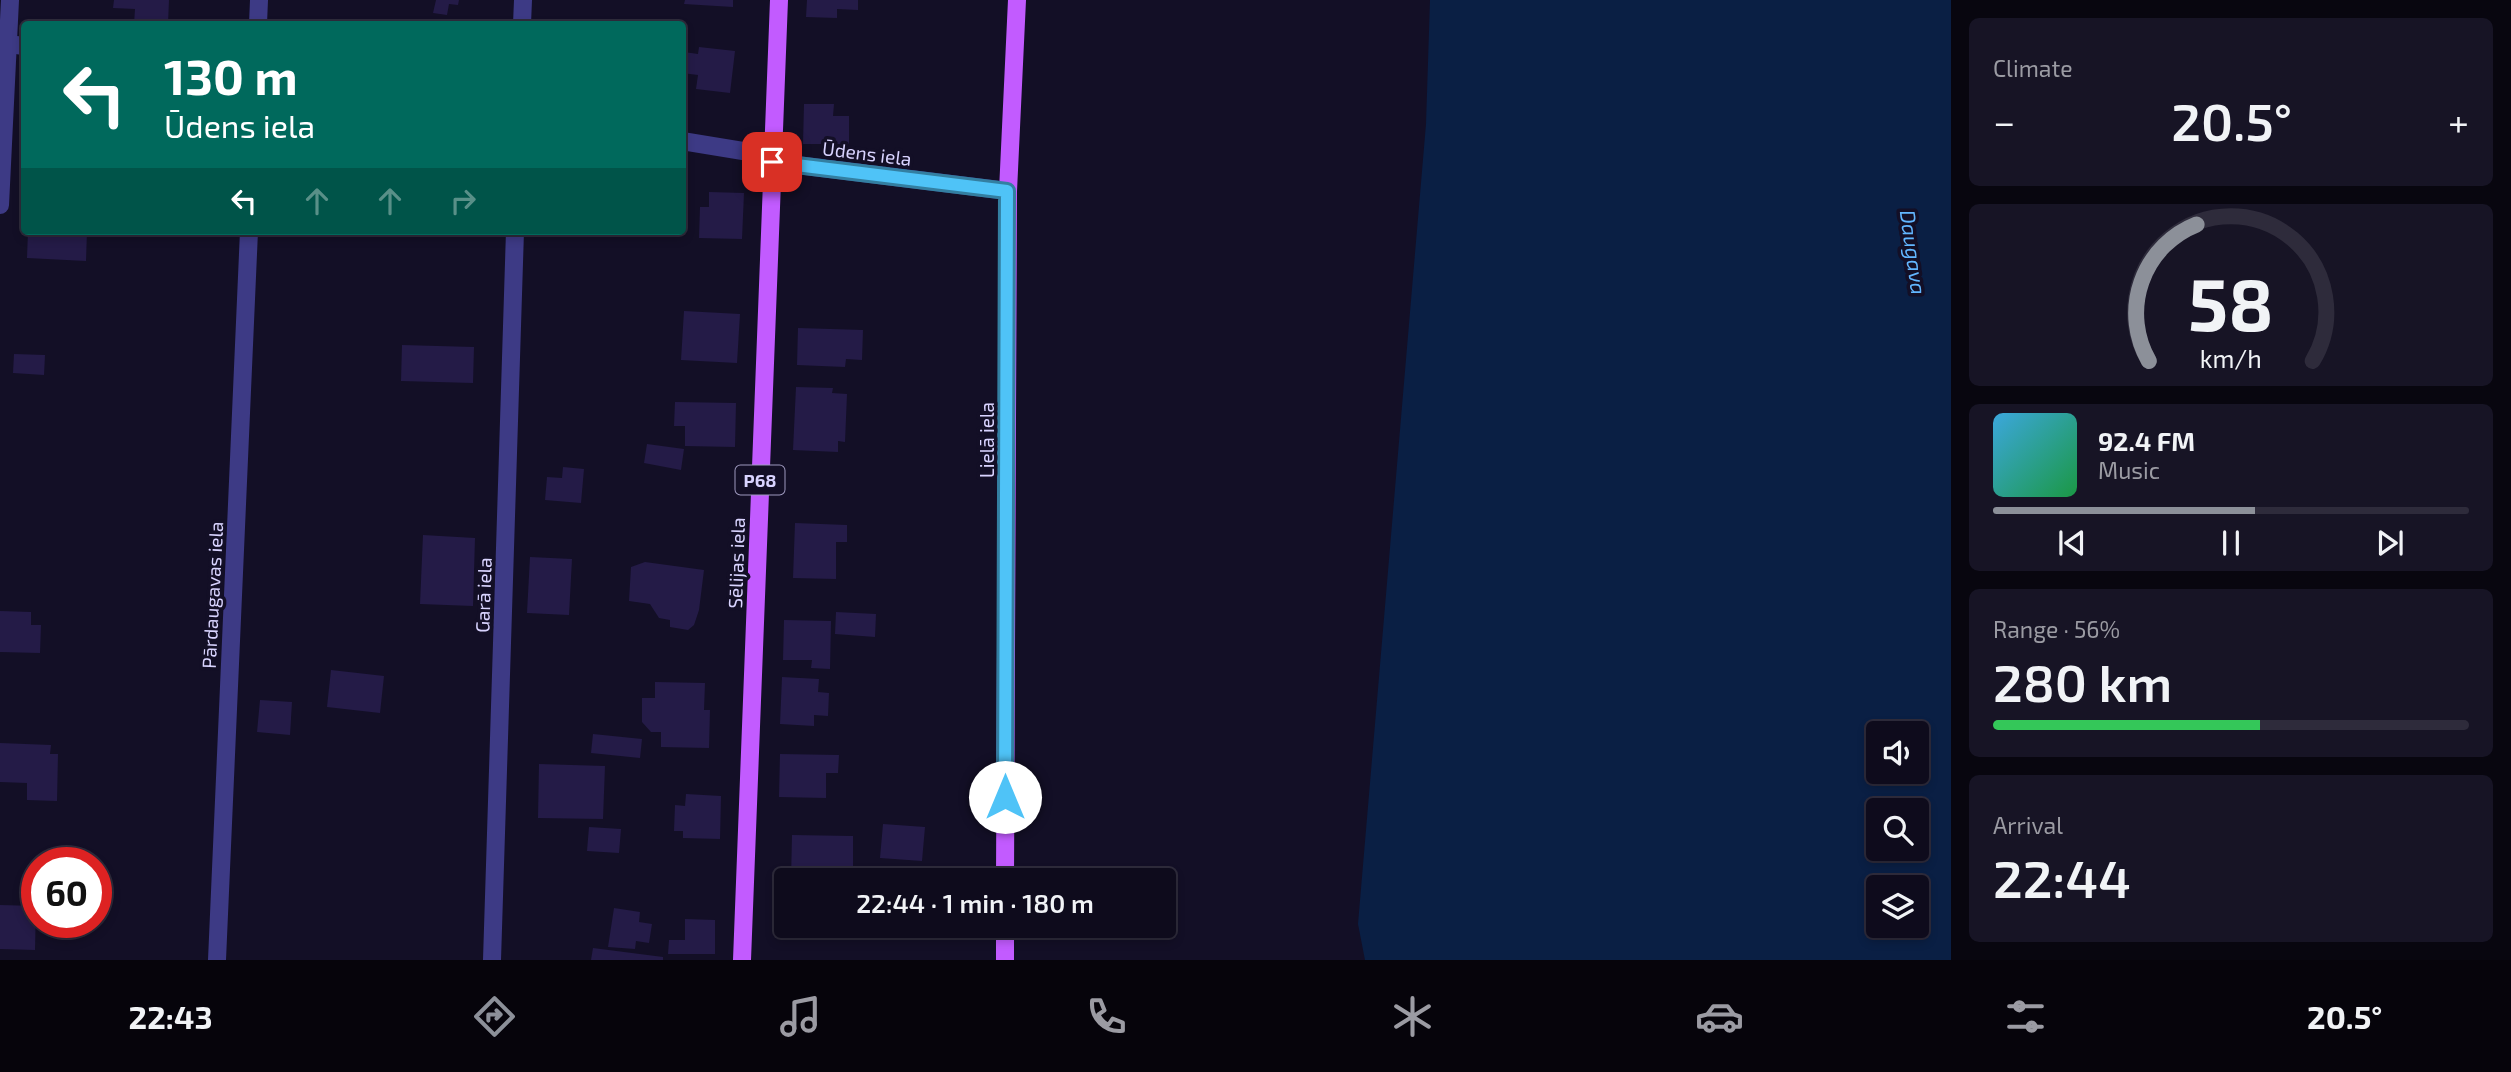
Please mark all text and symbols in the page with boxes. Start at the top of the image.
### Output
text: 130 m [164,46,298,105]
icon: left [49,49,140,140]
text: Climate [1993,54,2073,82]
text: 20.5° [2171,89,2292,151]
text: − [1993,98,2015,144]
text: + [2448,98,2469,144]
text: Ūdens iela [164,106,315,144]
pin [742,132,802,192]
street label: Ūdens iela [821,136,913,170]
icon: arrive [753,143,791,181]
icon: left [225,182,263,220]
icon: ahead [298,182,336,220]
icon: ahead [371,182,409,220]
icon: right [444,182,482,220]
water label: Daugava [1896,208,1932,296]
text: 58 [2188,258,2274,346]
text: km/h [2200,342,2262,372]
street label: Lielā iela [975,402,998,478]
text: 92.4 FM [2098,425,2195,456]
text: Music [2098,456,2160,484]
road number: P68 [736,466,784,494]
street label: Sēlijas iela [723,517,749,609]
street label: Pārdaugavas iela [197,521,227,669]
icon: previous [2053,524,2091,562]
icon: pause [2212,524,2250,562]
icon: next [2371,524,2409,562]
street label: Garā iela [470,557,496,633]
text: Range · 56% [1993,615,2120,643]
text: 280 km [1993,650,2172,712]
map controls [1866,721,1929,938]
button: sound [1866,721,1929,784]
position arrow [968,760,1042,834]
button: search [1866,798,1929,861]
text: Arrival [1993,811,2063,839]
text: 22:44 [1993,846,2131,908]
speed limit sign: 60 [21,847,112,938]
button: layers [1866,875,1929,938]
text: 22:44 · 1 min · 180 m [856,887,1094,918]
icon: directions [470,992,519,1041]
icon: music [776,992,825,1041]
icon: phone [1082,992,1131,1041]
icon: climate [1388,992,1437,1041]
icon: car [1695,992,1744,1041]
icon: filters [2001,992,2050,1041]
text: 22:43 [129,997,213,1035]
text: 20.5° [2307,997,2382,1035]

